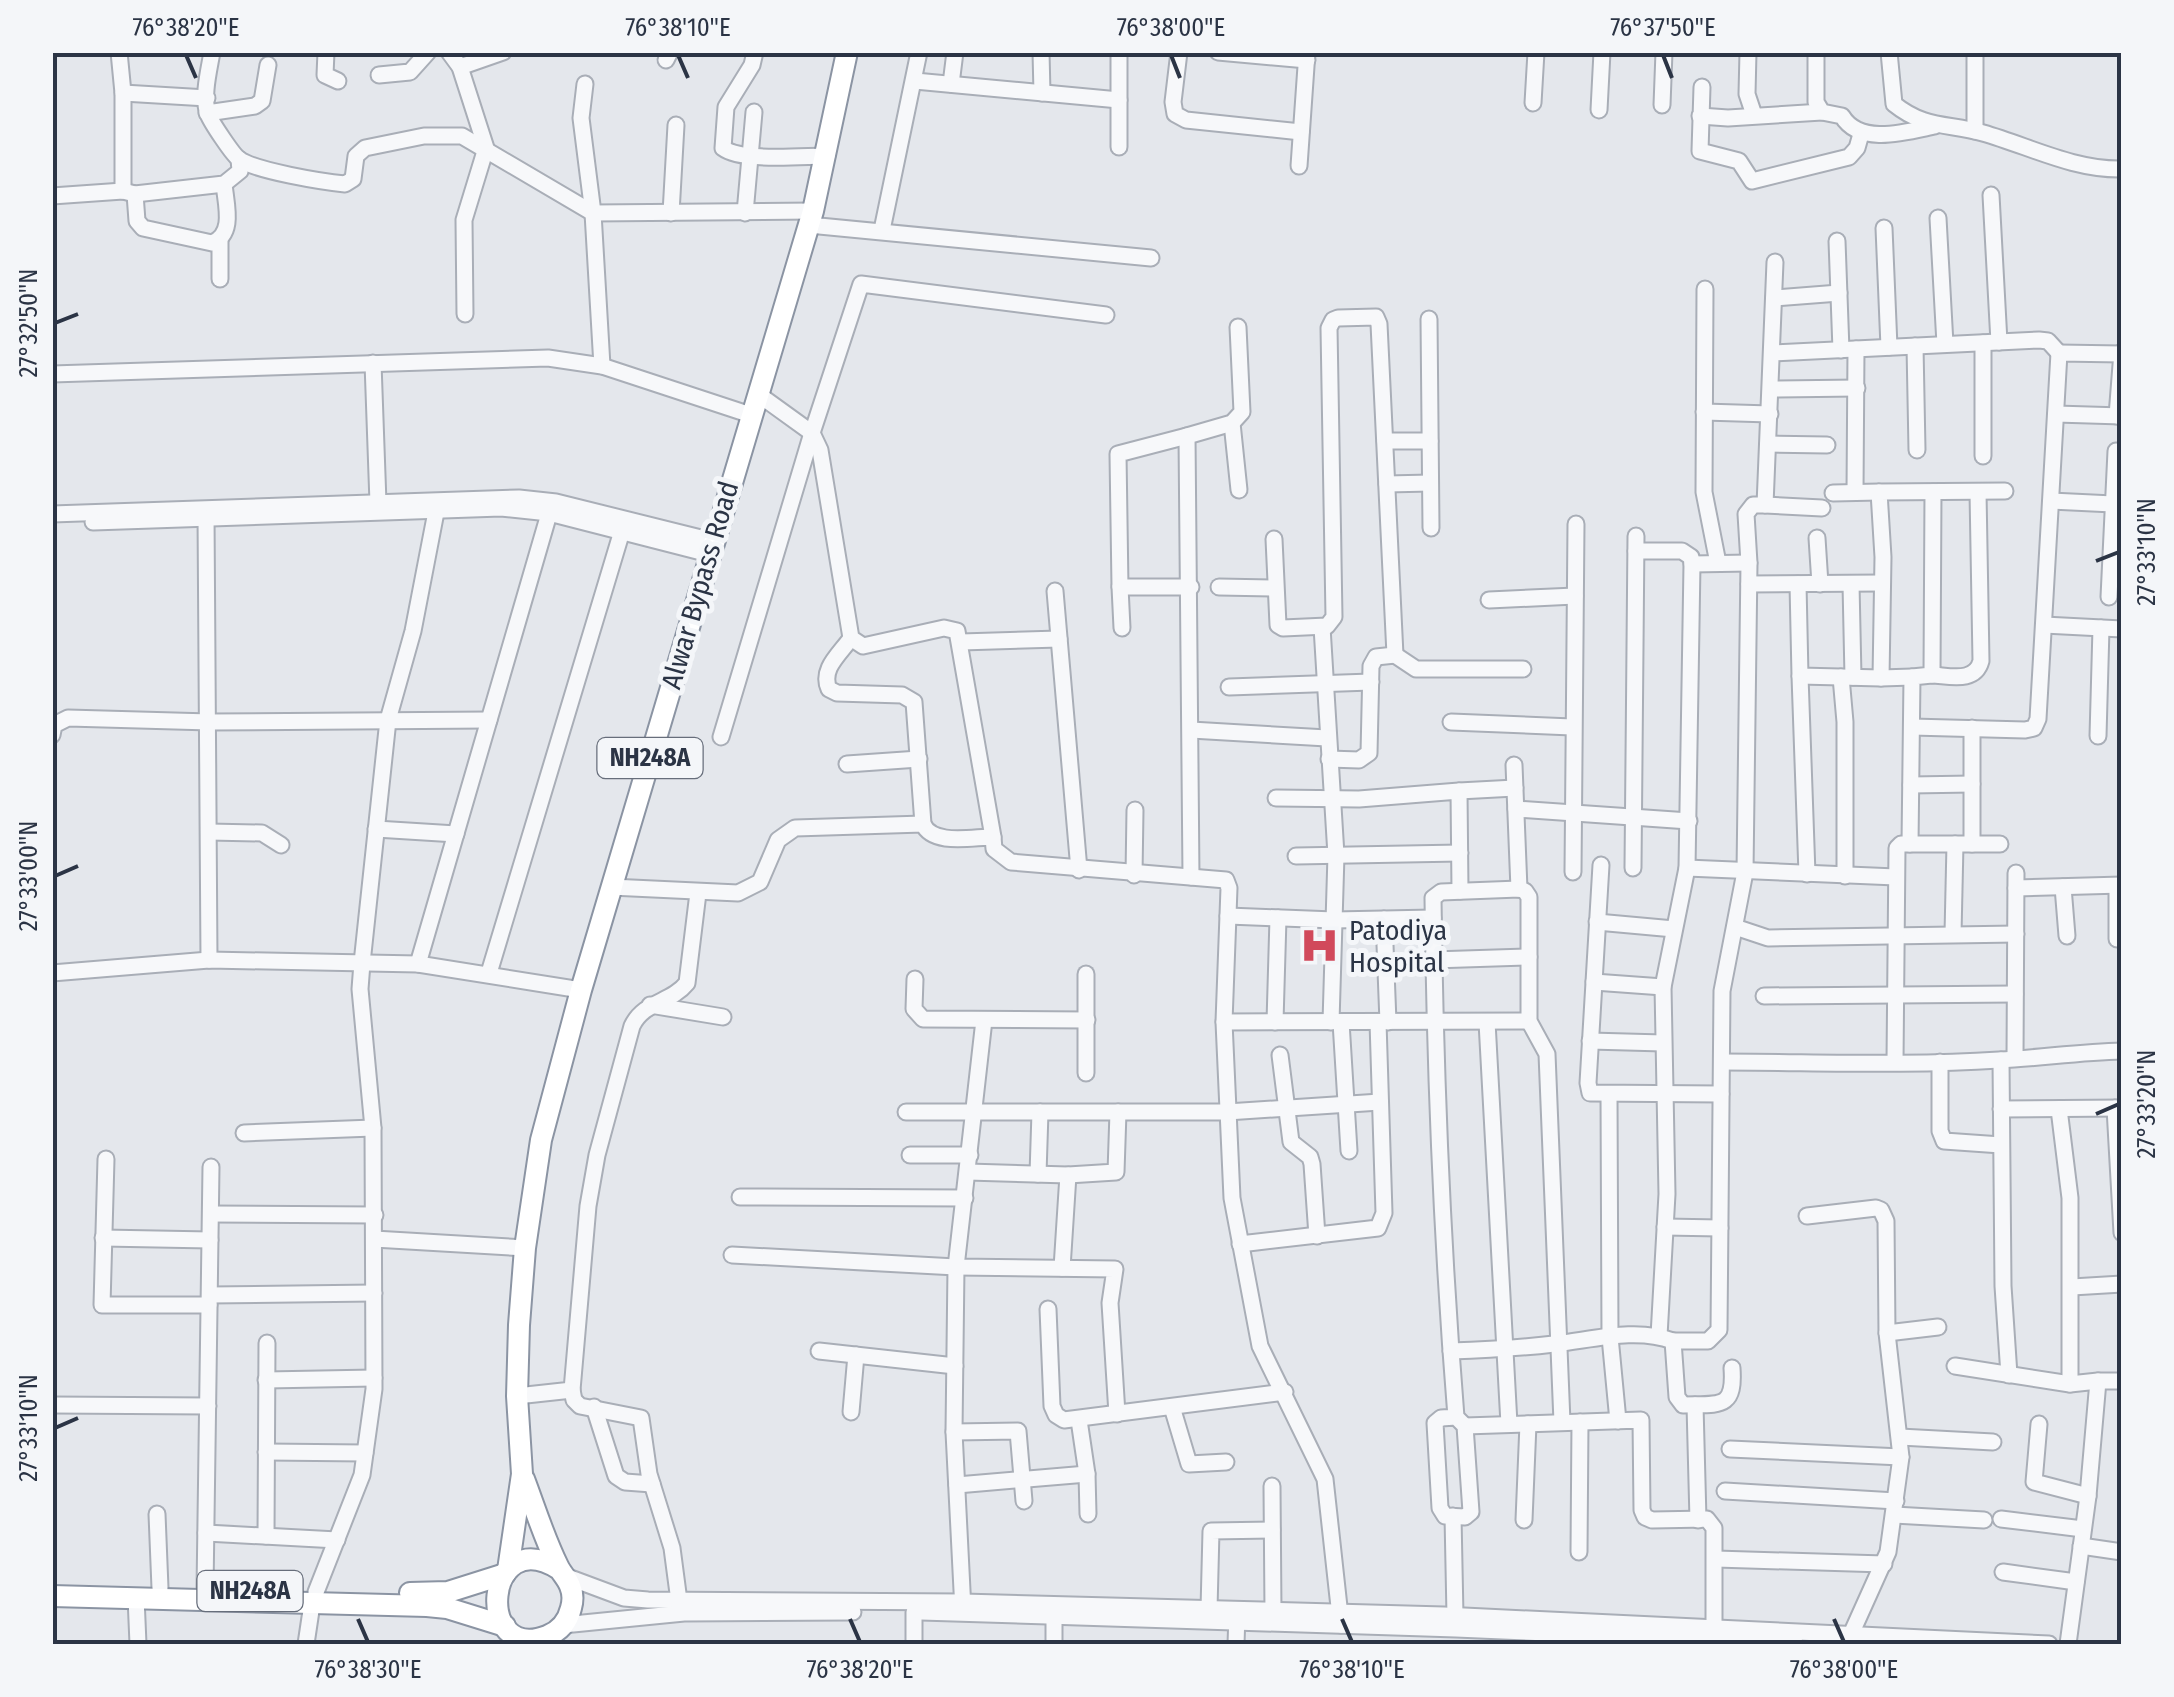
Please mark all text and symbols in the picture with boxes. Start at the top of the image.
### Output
text: 76°38'20"E [133,13,239,43]
text: 76°38'10"E [625,13,731,43]
text: 76°38'00"E [1117,13,1225,43]
text: 76°37'50"E [1610,13,1716,43]
text: 27°32'50"N [14,269,44,377]
street label: Alwar Bypass Road [655,477,745,693]
text: 27°33'10"N [2132,498,2162,606]
road number: NH248A [598,738,702,778]
text: 27°33'00"N [14,821,44,931]
place label: Patodiya Hospital [1349,914,1447,979]
hospital icon: Patodiya Hospital [1298,925,1340,967]
text: 27°33'20"N [2132,1050,2162,1158]
text: 27°33'10"N [14,1374,44,1482]
road number: NH248A [198,1571,302,1611]
text: 76°38'30"E [314,1655,422,1685]
text: 76°38'20"E [807,1655,913,1685]
text: 76°38'10"E [1299,1655,1405,1685]
text: 76°38'00"E [1790,1655,1898,1685]

